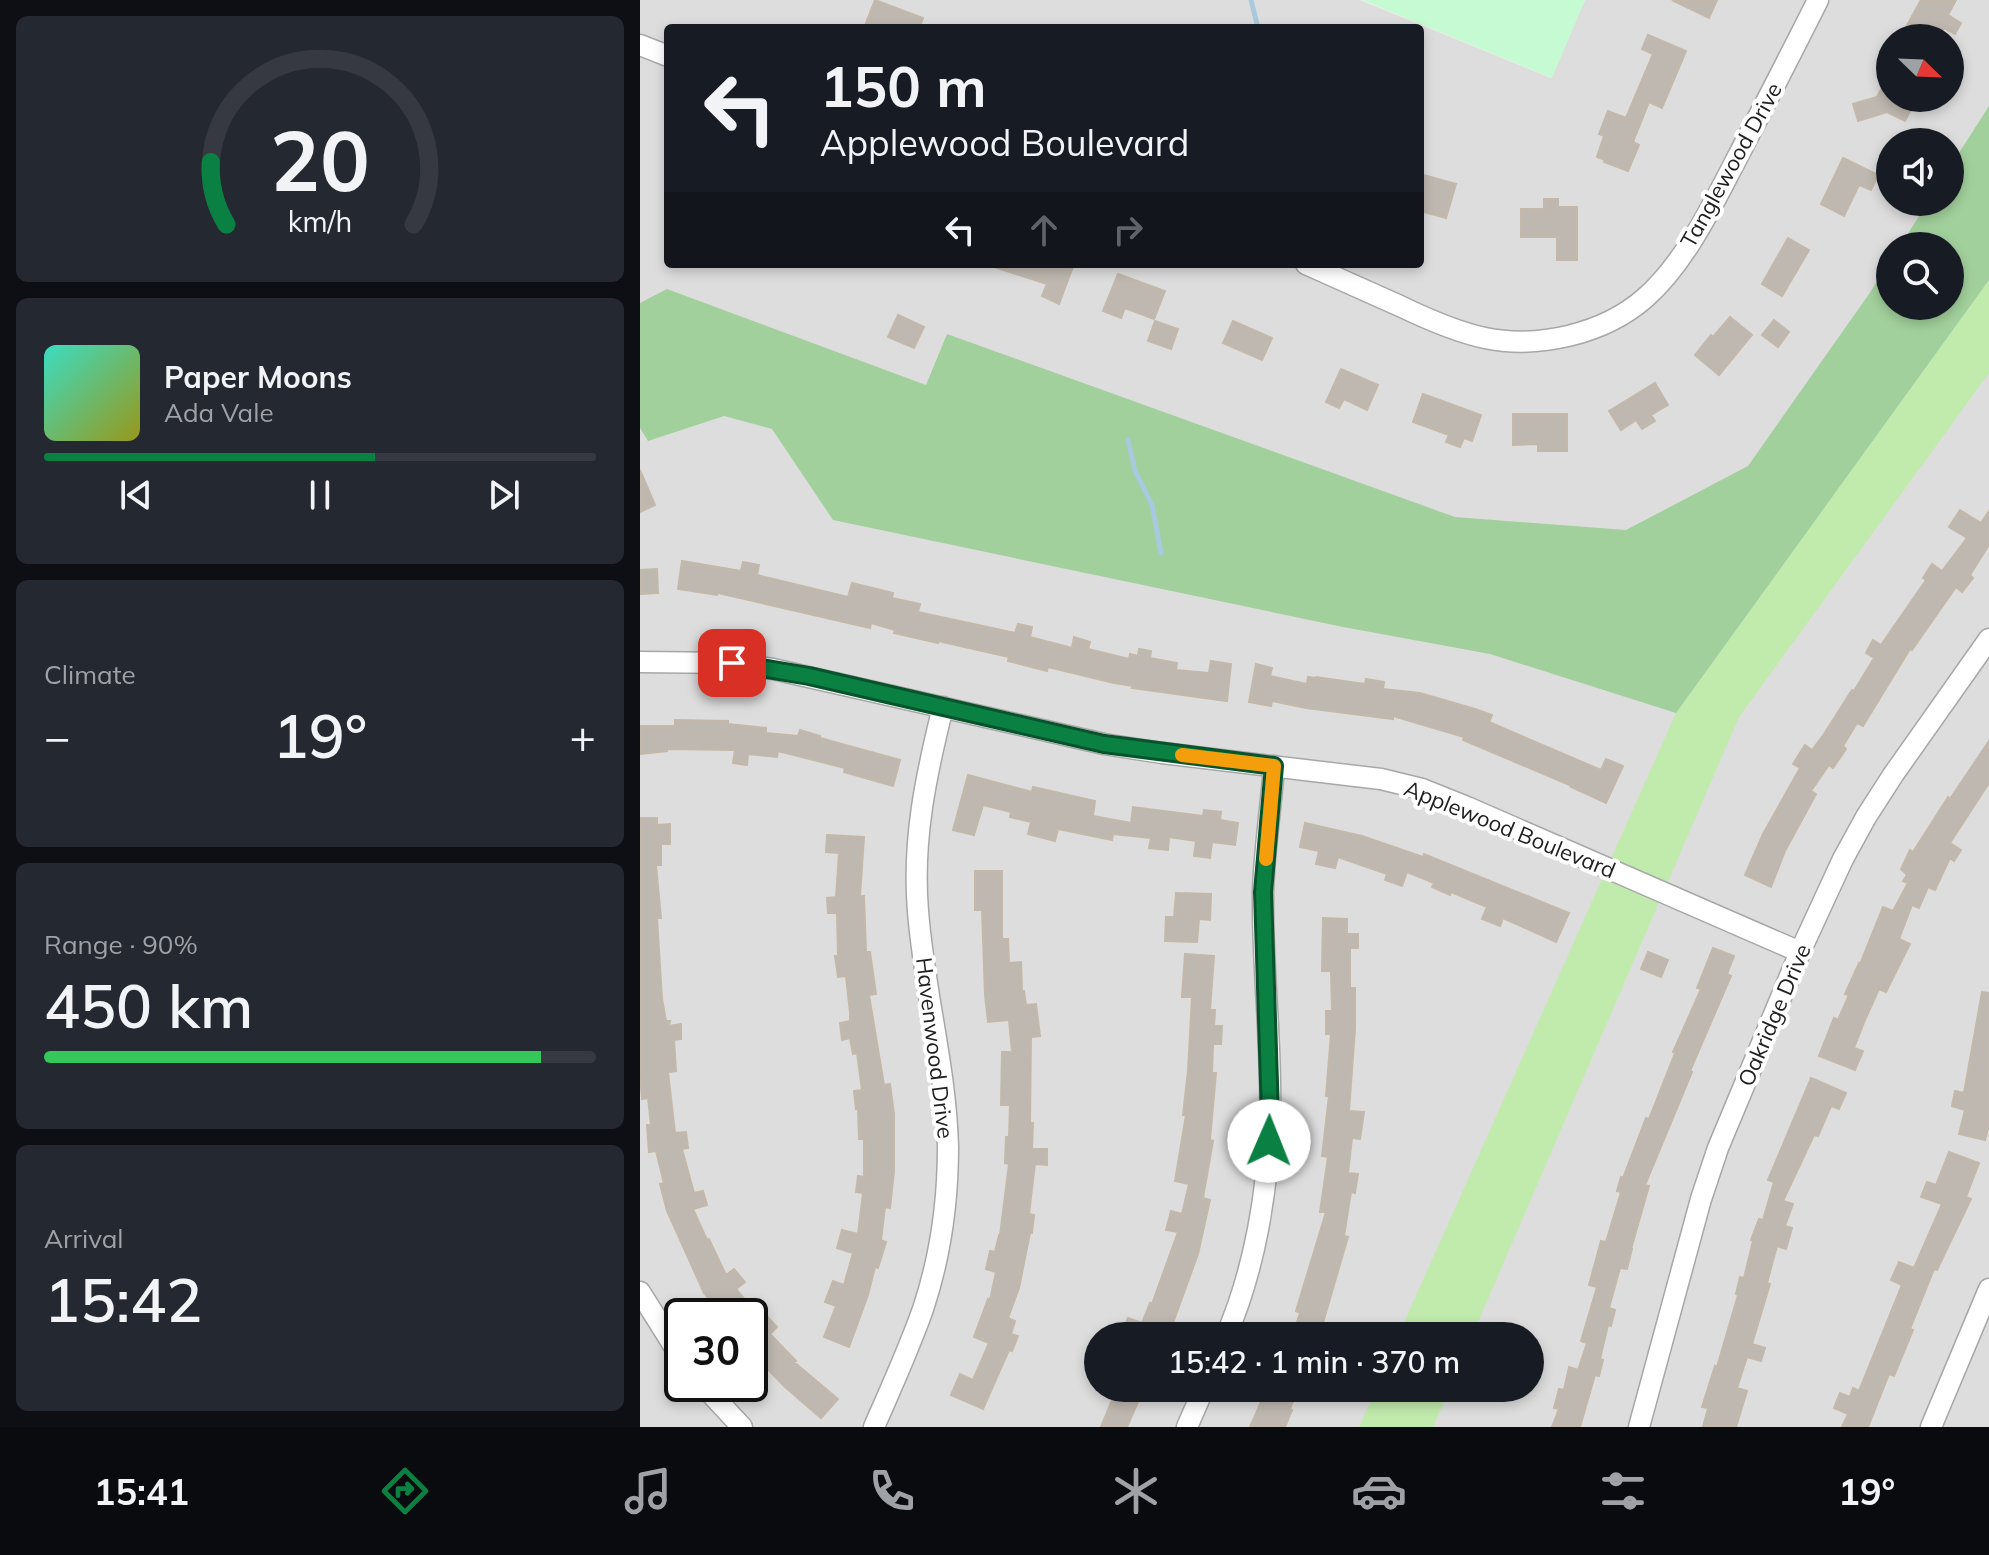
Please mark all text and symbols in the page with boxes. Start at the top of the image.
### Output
north arrow [1876,24,1964,112]
map controls [1876,24,1964,320]
text: 150 m [820,51,987,121]
icon: left [688,56,792,160]
street label: Tanglewood Drive [1674,78,1788,252]
text: 20 [270,107,370,212]
text: Applewood Boulevard [820,120,1189,165]
button: sound [1876,128,1964,216]
text: km/h [288,203,352,239]
icon: left [938,208,982,252]
icon: ahead [1022,208,1066,252]
icon: right [1106,208,1150,252]
button: search [1876,232,1964,320]
text: Paper Moons [164,358,352,396]
text: Ada Vale [164,396,274,429]
icon: previous [114,473,158,517]
icon: pause [298,473,342,517]
icon: next [482,473,526,517]
pin [698,629,766,697]
icon: arrive [710,641,754,685]
text: Climate [44,658,136,691]
text: 19° [273,698,367,773]
text: − [44,709,70,764]
text: + [570,709,596,764]
street label: Applewood Boulevard [1400,774,1620,884]
text: Range · 90% [44,928,198,961]
street label: Oakridge Drive [1731,940,1817,1090]
street label: Havenwood Drive [910,956,960,1140]
text: 450 km [44,968,253,1043]
position arrow [1227,1099,1311,1183]
text: Arrival [44,1222,124,1255]
text: 15:42 [44,1262,202,1337]
speed limit sign: 30 [664,1298,768,1402]
text: 15:42 · 1 min · 370 m [1168,1343,1460,1381]
icon: directions [377,1463,433,1519]
icon: music [620,1463,676,1519]
icon: phone [864,1463,920,1519]
icon: climate [1108,1463,1164,1519]
icon: car [1351,1463,1407,1519]
icon: filters [1595,1463,1651,1519]
text: 15:41 [94,1469,189,1514]
text: 19° [1838,1469,1895,1514]

